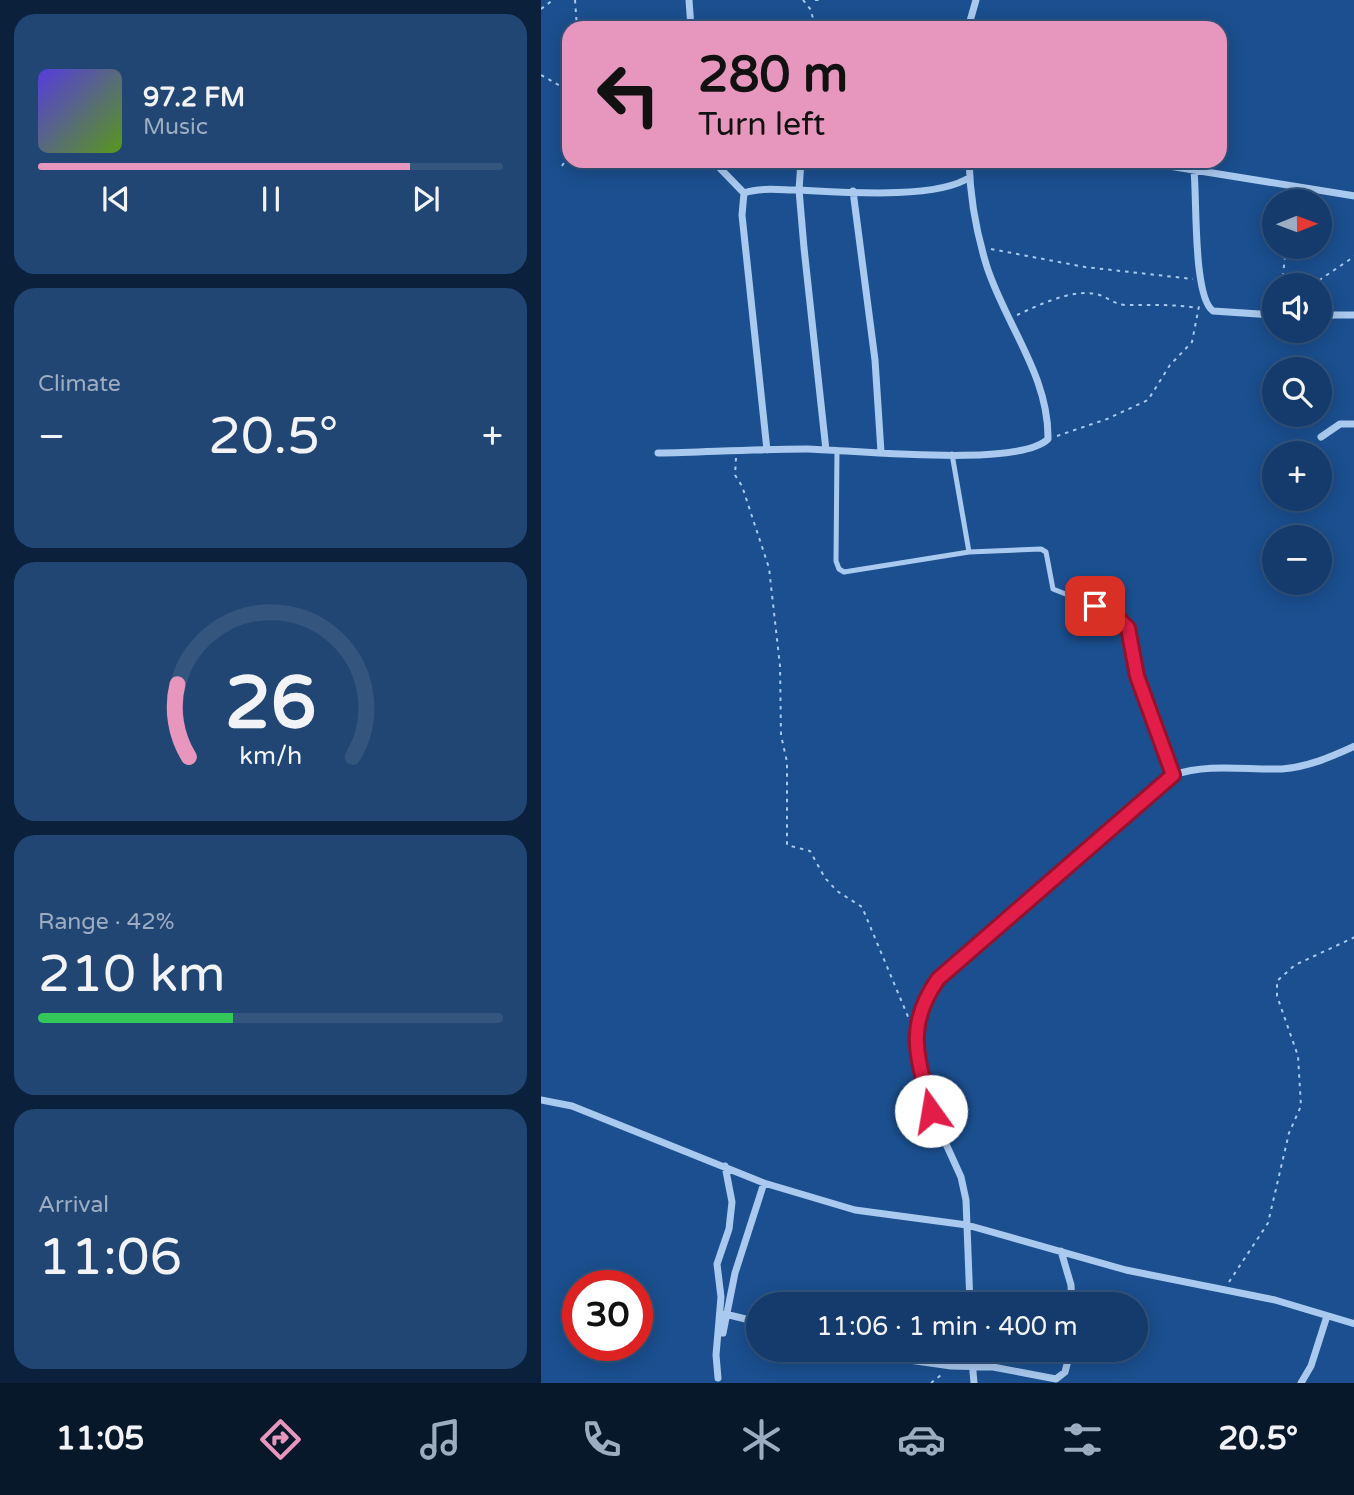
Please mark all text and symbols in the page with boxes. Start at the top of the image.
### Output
text: 280 m [698,46,848,105]
icon: left [583,49,674,140]
text: 97.2 FM [143,82,245,113]
text: Turn left [698,106,825,144]
text: Music [143,113,208,141]
icon: previous [97,180,135,218]
icon: pause [252,180,290,218]
icon: next [407,180,445,218]
north arrow [1262,189,1332,259]
map controls [1262,189,1332,595]
button: sound [1262,273,1332,343]
button: search [1262,357,1332,427]
text: Climate [38,370,121,398]
text: 20.5° [208,405,338,468]
text: − [38,414,65,460]
text: + [482,414,503,460]
button: + [1262,441,1332,511]
button: − [1262,525,1332,595]
pin [1065,576,1125,636]
icon: arrive [1076,587,1114,625]
text: 26 [225,661,316,749]
text: km/h [239,741,302,771]
text: Range · 42% [38,908,174,936]
text: 210 km [38,943,226,1006]
position arrow [894,1074,968,1148]
text: Arrival [38,1191,109,1219]
text: 11:06 [38,1226,182,1289]
speed limit sign: 30 [562,1270,653,1361]
text: 11:06 · 1 min · 400 m [816,1311,1078,1342]
icon: directions [256,1415,305,1464]
icon: music [416,1415,465,1464]
icon: phone [577,1415,626,1464]
icon: climate [737,1415,786,1464]
icon: car [897,1415,946,1464]
icon: filters [1058,1415,1107,1464]
text: 11:05 [56,1420,144,1458]
text: 20.5° [1218,1420,1298,1458]

